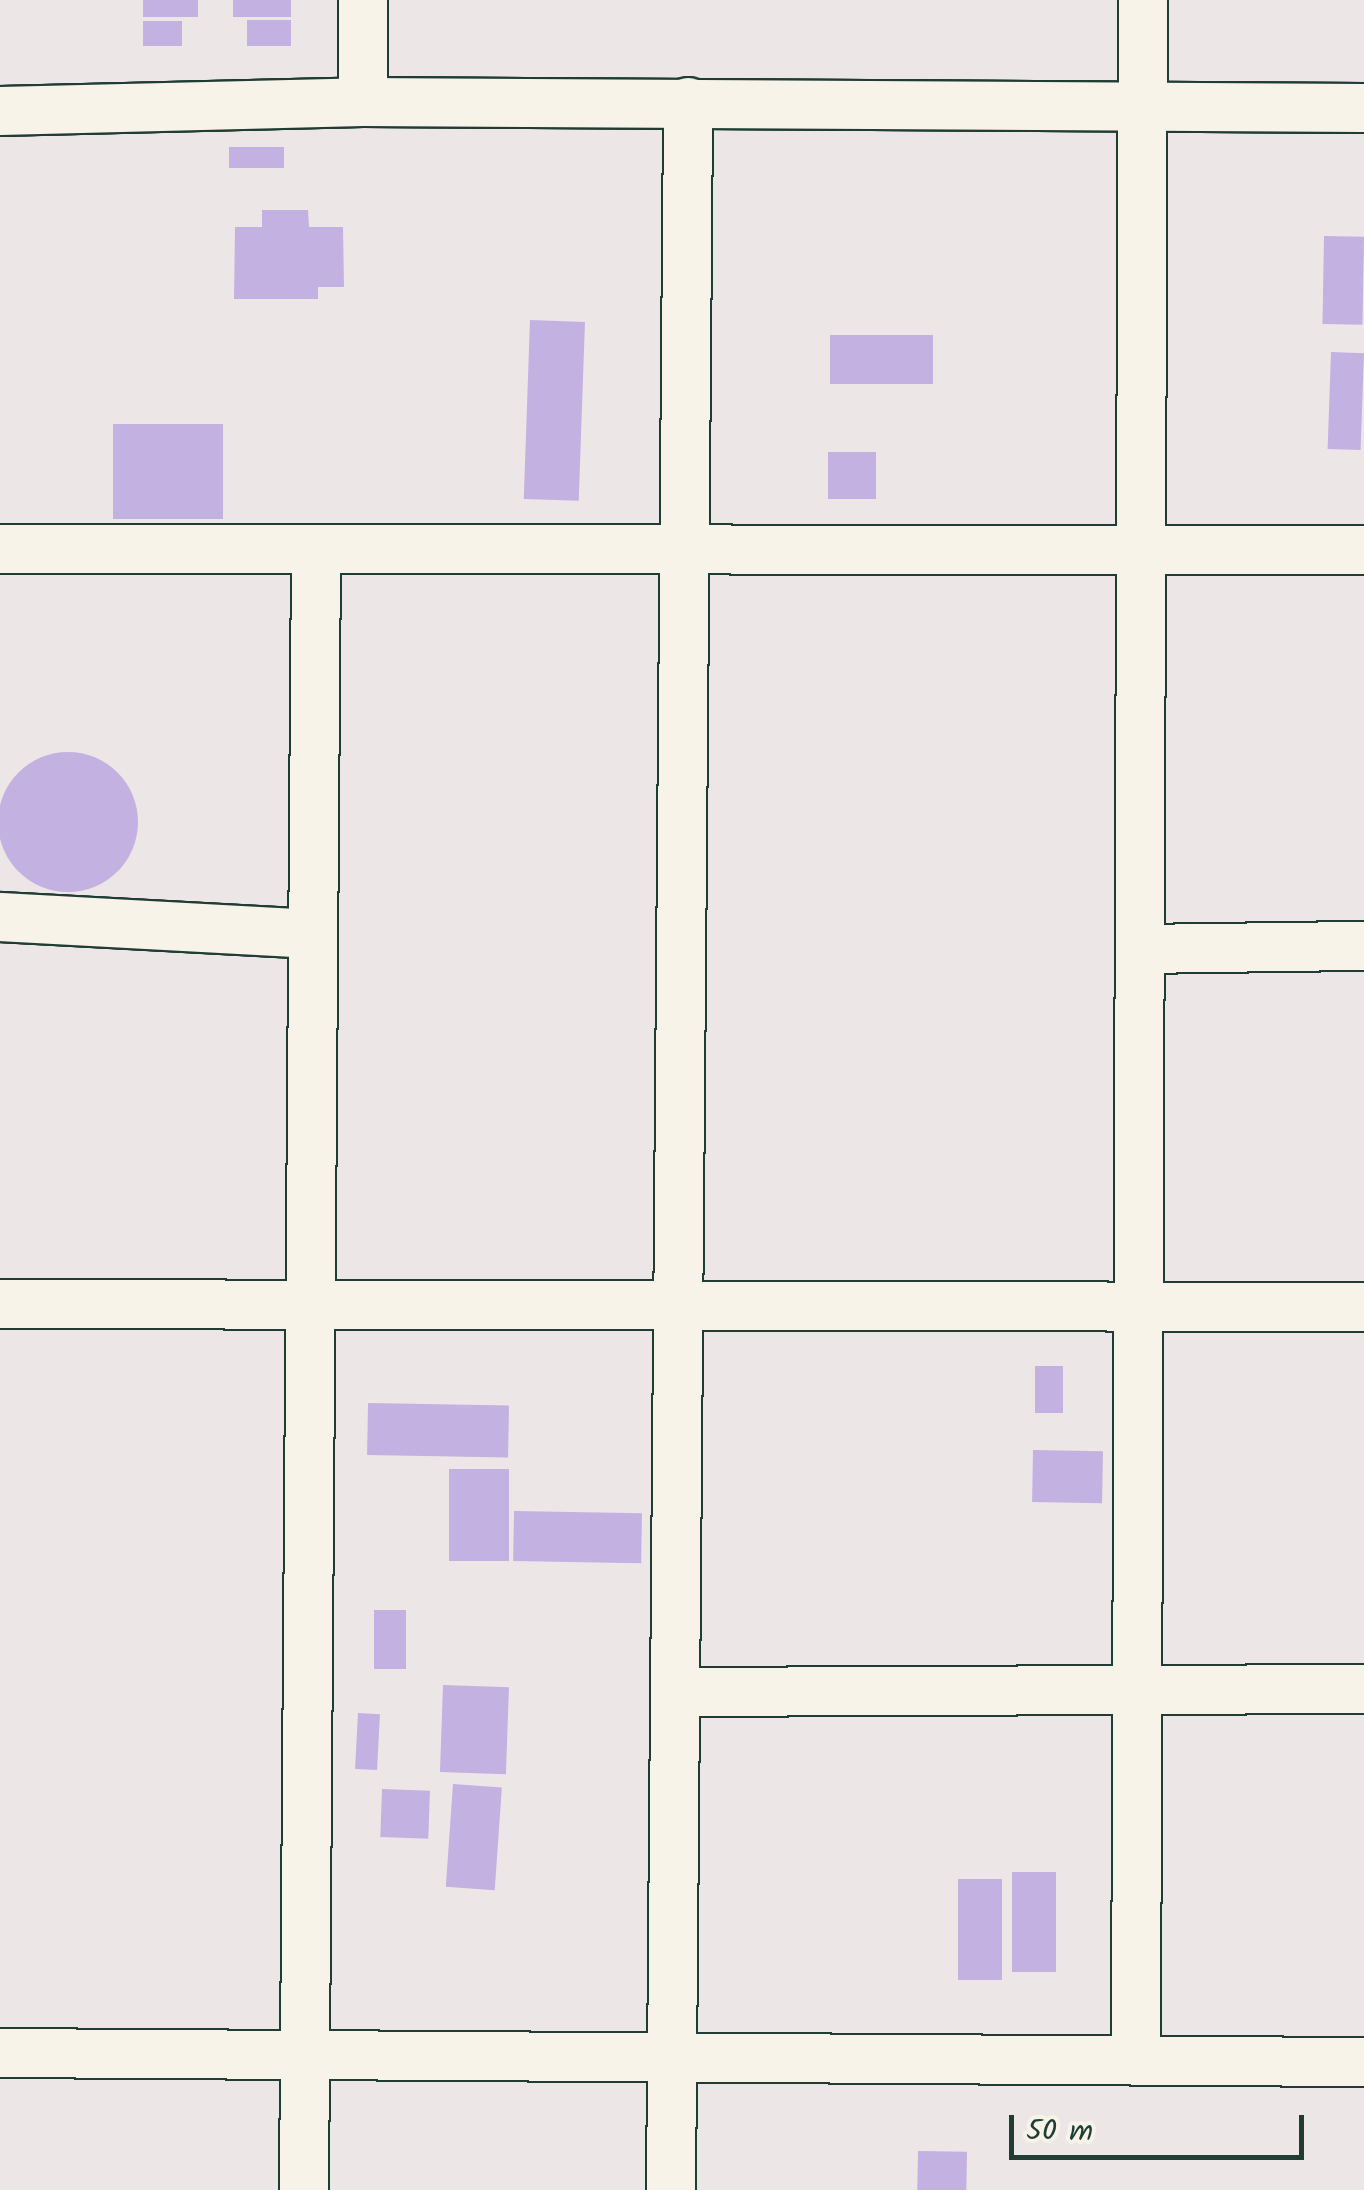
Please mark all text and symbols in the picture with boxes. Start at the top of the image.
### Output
scale bar [1014,2095,1309,2157]
text: 50 m [1026,2108,1093,2156]

